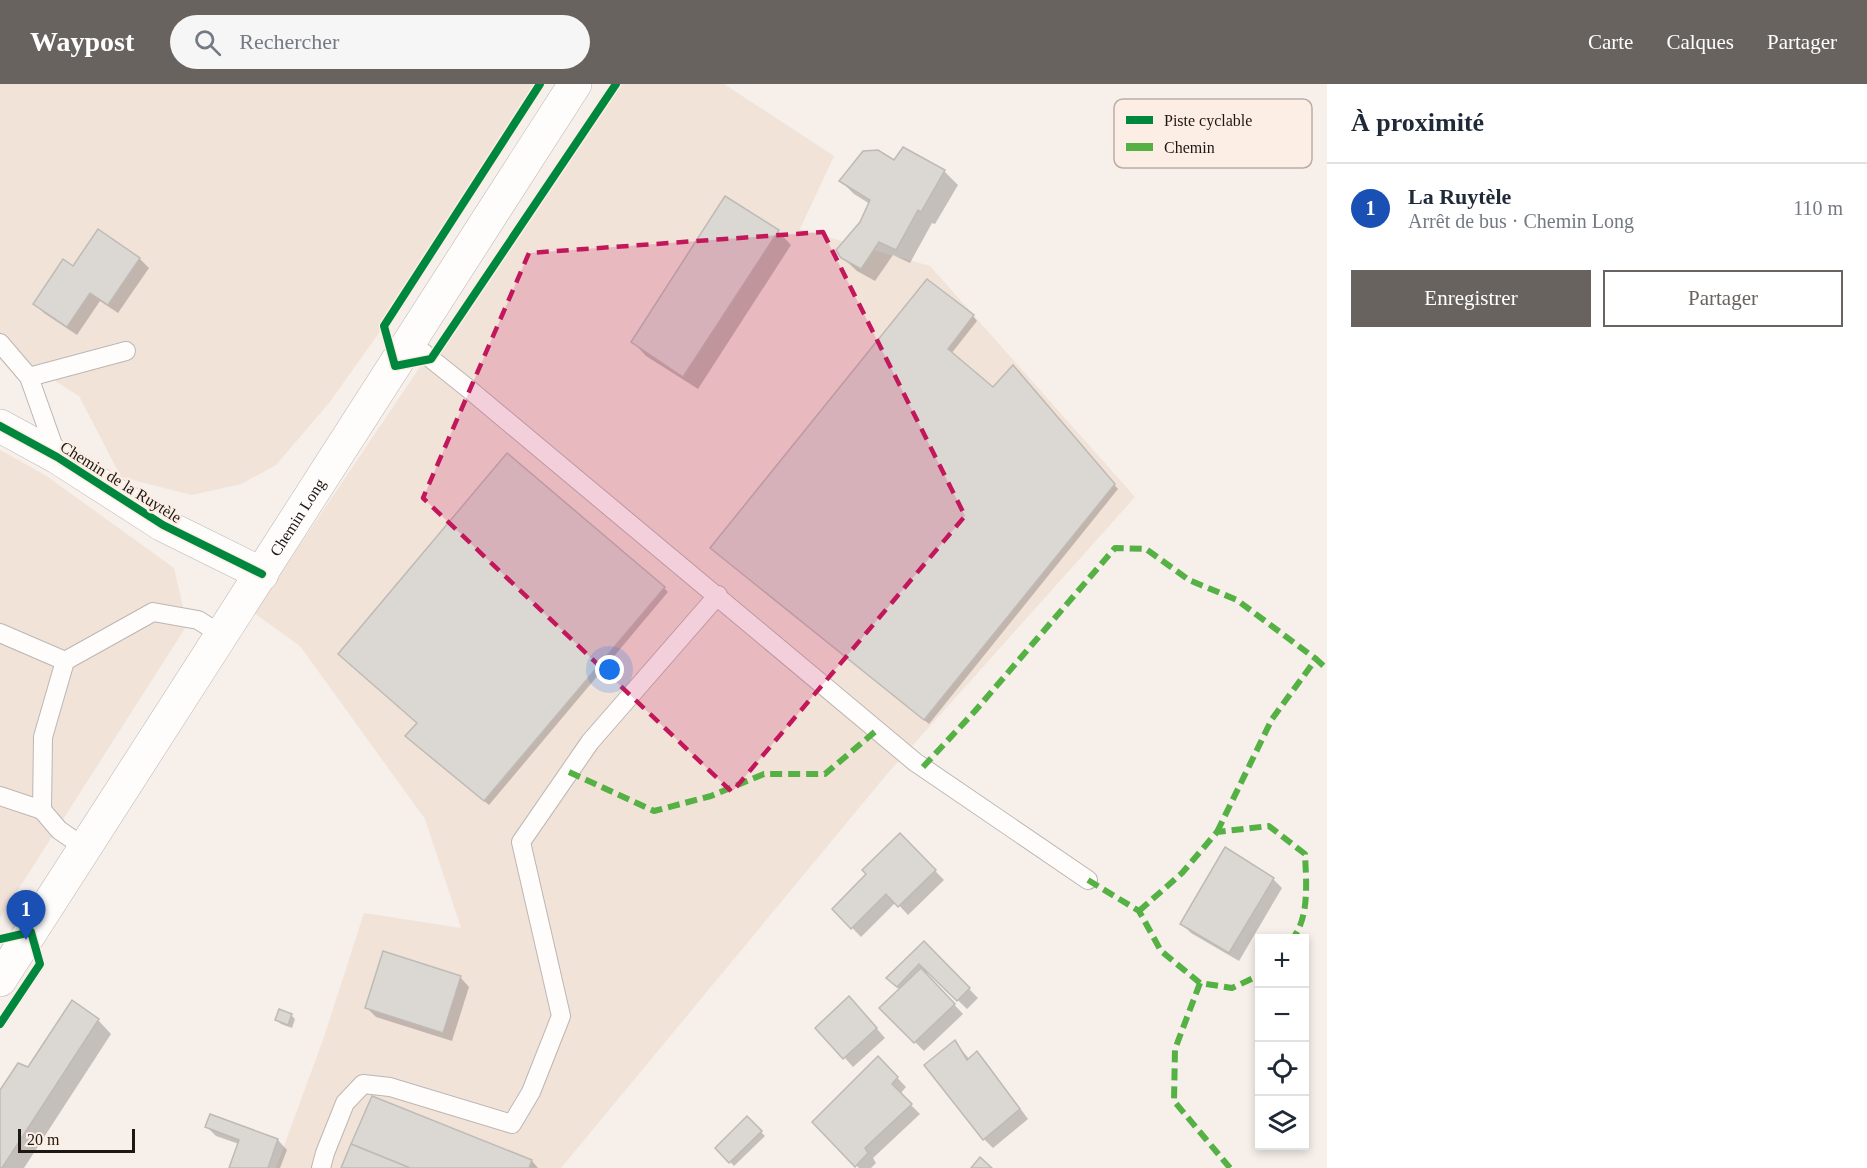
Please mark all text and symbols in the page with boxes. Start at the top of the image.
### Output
search box [170,15,590,69]
text: Waypost [30,26,134,57]
icon: search [191,26,224,59]
text: Rechercher [239,29,339,54]
text: Carte [1588,30,1633,54]
text: Calques [1666,30,1734,54]
text: Partager [1767,30,1837,54]
legend [1114,99,1312,168]
text: À proximité [1351,108,1484,137]
text: Piste cyclable [1164,112,1252,130]
text: Chemin [1164,139,1215,156]
text: La Ruytèle [1408,184,1511,209]
text: 1 [1366,197,1376,219]
text: 110 m [1793,197,1843,219]
text: Arrêt de bus · Chemin Long [1408,210,1634,232]
button: Enregistrer [1351,270,1591,327]
button: Partager [1603,270,1843,327]
street label: Chemin de la Ruytèle [57,438,184,527]
street label: Chemin Long [266,475,329,559]
your location [595,655,624,684]
pin: 1 [6,890,46,940]
map controls [1255,934,1309,1150]
button: + [1255,934,1309,988]
button: − [1255,988,1309,1042]
button: locate [1255,1042,1309,1096]
button: layers [1255,1096,1309,1150]
scale bar [18,1126,135,1154]
text: 20 m [27,1131,59,1148]

